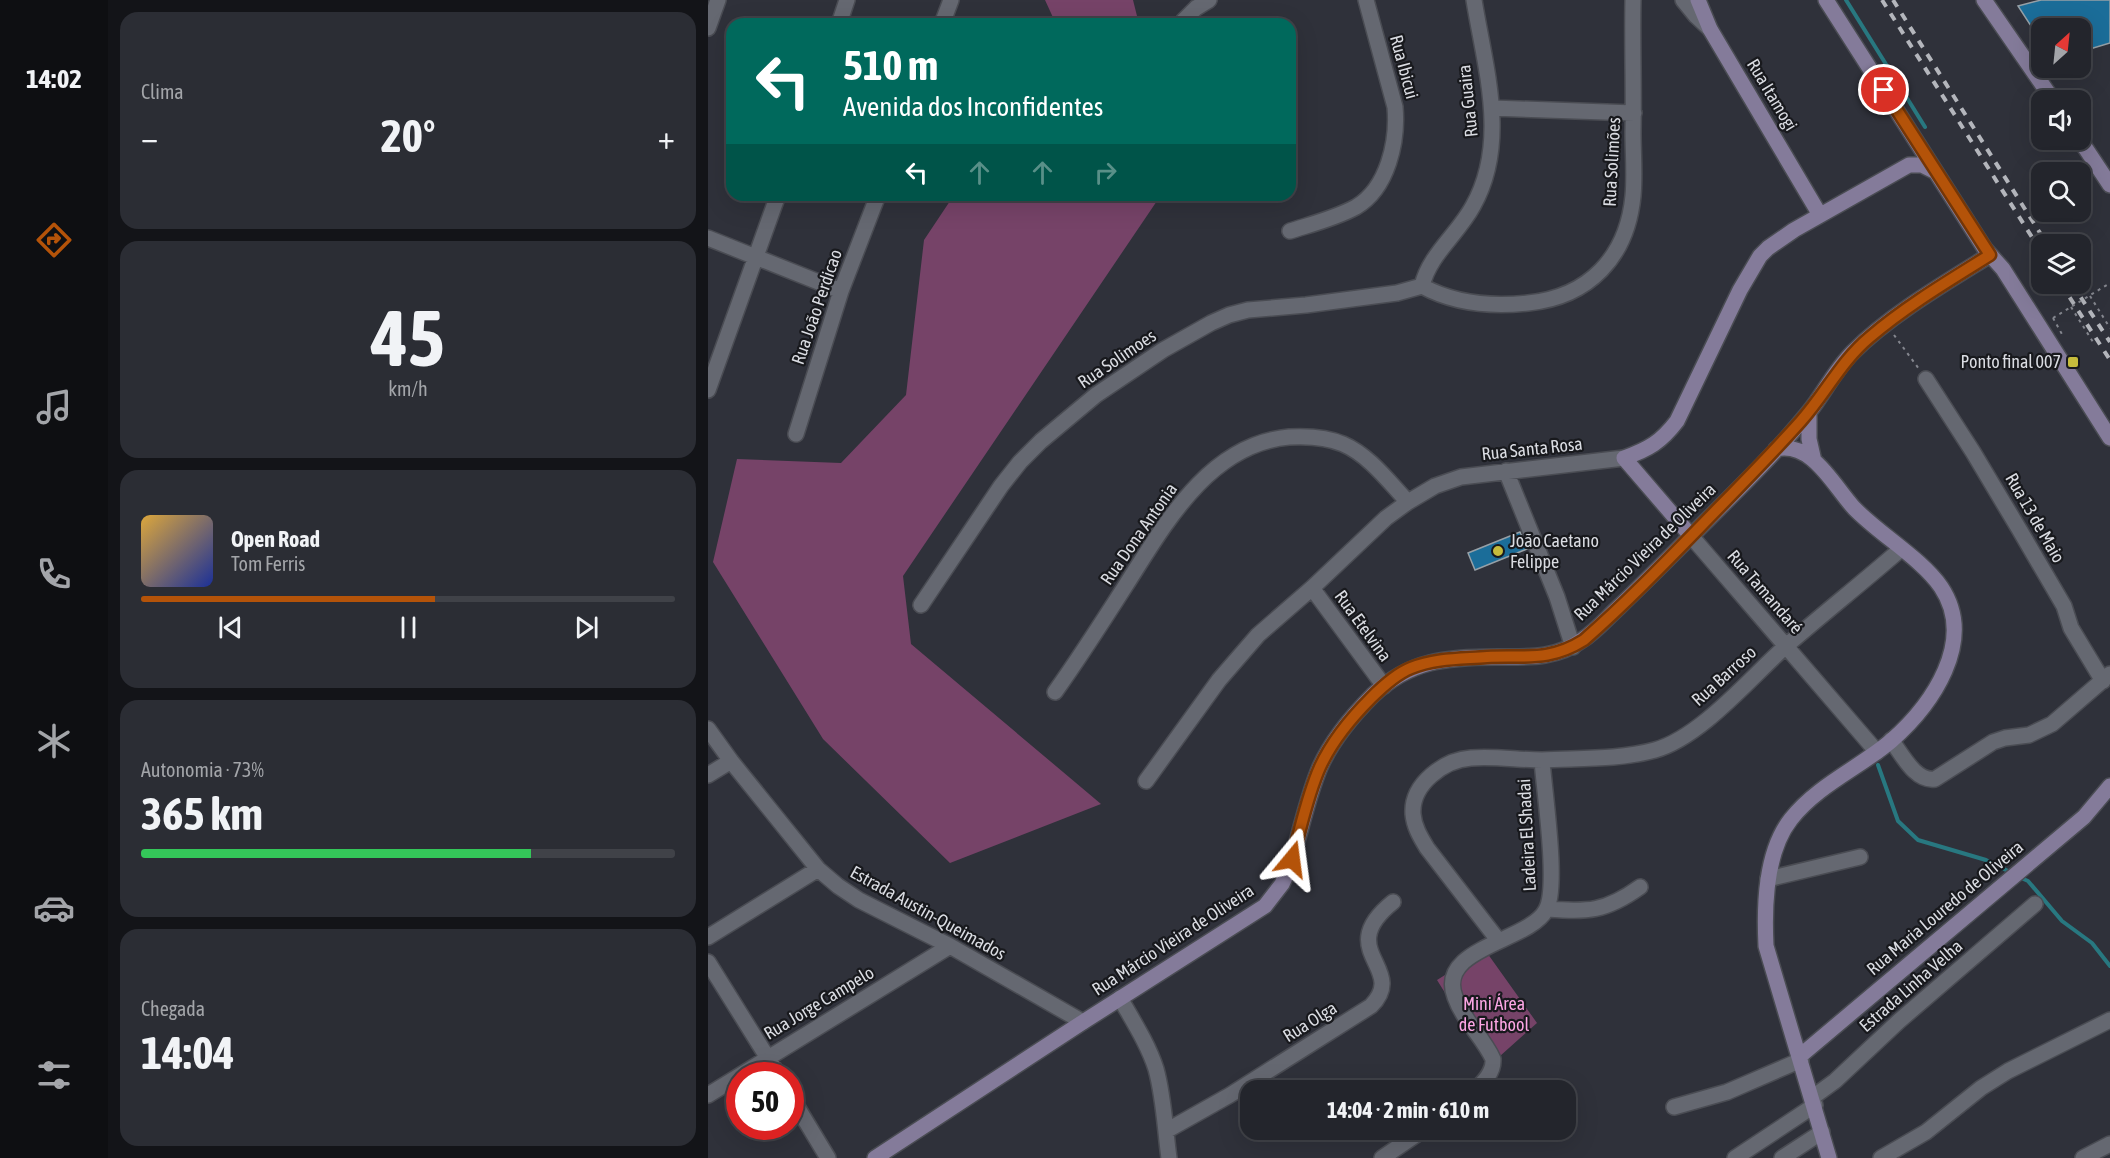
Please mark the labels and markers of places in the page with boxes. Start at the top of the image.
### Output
pin [1858,64,1909,115]
place label: Ponto final 007 [1960,351,2061,372]
marker: Ponto final 007 [2066,355,2080,369]
place label: João Caetano Felippe [1510,530,1599,572]
marker: João Caetano Felippe [1491,544,1505,558]

